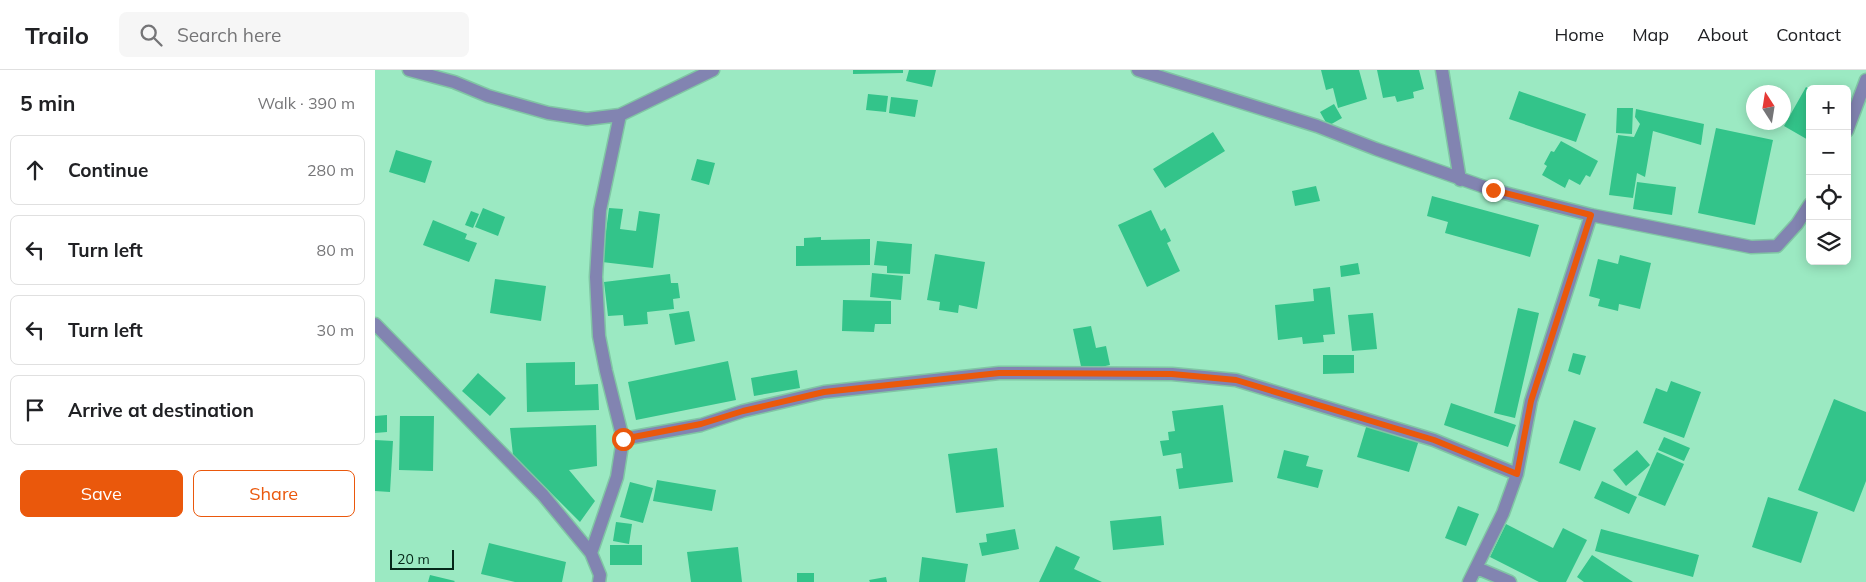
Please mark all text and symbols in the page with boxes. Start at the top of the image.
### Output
search box [119,12,469,57]
text: Trailo [25,20,89,50]
icon: search [137,21,165,49]
text: Search here [177,23,281,47]
text: Home [1554,23,1604,46]
text: Map [1632,23,1669,46]
text: About [1697,23,1748,46]
text: Contact [1776,23,1841,46]
north arrow [1746,85,1791,130]
map controls [1806,85,1851,265]
button: + [1806,85,1851,130]
text: 5 min [20,90,75,116]
text: Walk · 390 m [257,93,355,113]
button: − [1806,130,1851,175]
icon: ahead [21,156,49,184]
text: Continue [68,158,148,182]
text: 280 m [307,160,354,180]
button: locate [1806,175,1851,220]
route end [1482,179,1505,202]
button: layers [1806,220,1851,265]
icon: left [21,236,49,264]
text: Turn left [68,238,143,262]
text: 80 m [317,240,354,260]
icon: left [21,316,49,344]
text: Turn left [68,318,143,342]
text: 30 m [317,320,354,340]
icon: arrive [21,396,49,424]
text: Arrive at destination [68,398,254,422]
route start [612,428,635,451]
button: Save [20,470,183,517]
button: Share [193,470,355,517]
scale bar [390,547,454,570]
text: 20 m [397,550,430,568]

